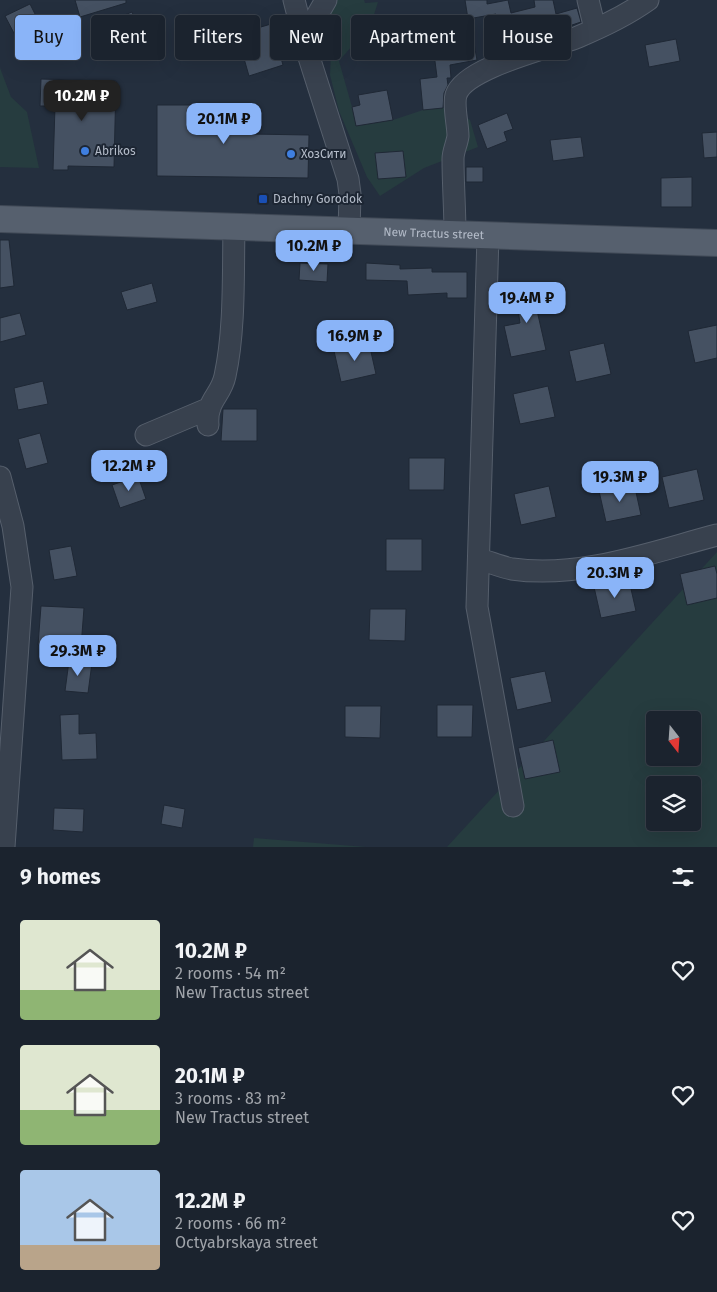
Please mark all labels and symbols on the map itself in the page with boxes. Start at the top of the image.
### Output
pin: 10.2M ₽ [36,80,128,122]
pin: 20.1M ₽ [178,102,270,145]
place label: Abrikos [95,144,136,158]
marker: Abrikos [79,145,91,157]
place label: ХозСити [301,147,346,161]
marker: ХозСити [285,148,297,160]
place label: Dachny Gorodok [273,192,363,206]
marker: Dachny Gorodok [257,193,269,205]
street label: New Tractus street [383,225,485,242]
pin: 10.2M ₽ [268,230,360,272]
pin: 19.4M ₽ [481,282,573,324]
pin: 16.9M ₽ [309,320,401,362]
pin: 12.2M ₽ [83,450,175,492]
pin: 19.3M ₽ [574,460,666,503]
pin: 20.3M ₽ [569,556,661,599]
pin: 29.3M ₽ [32,634,124,677]
north arrow [646,711,701,766]

